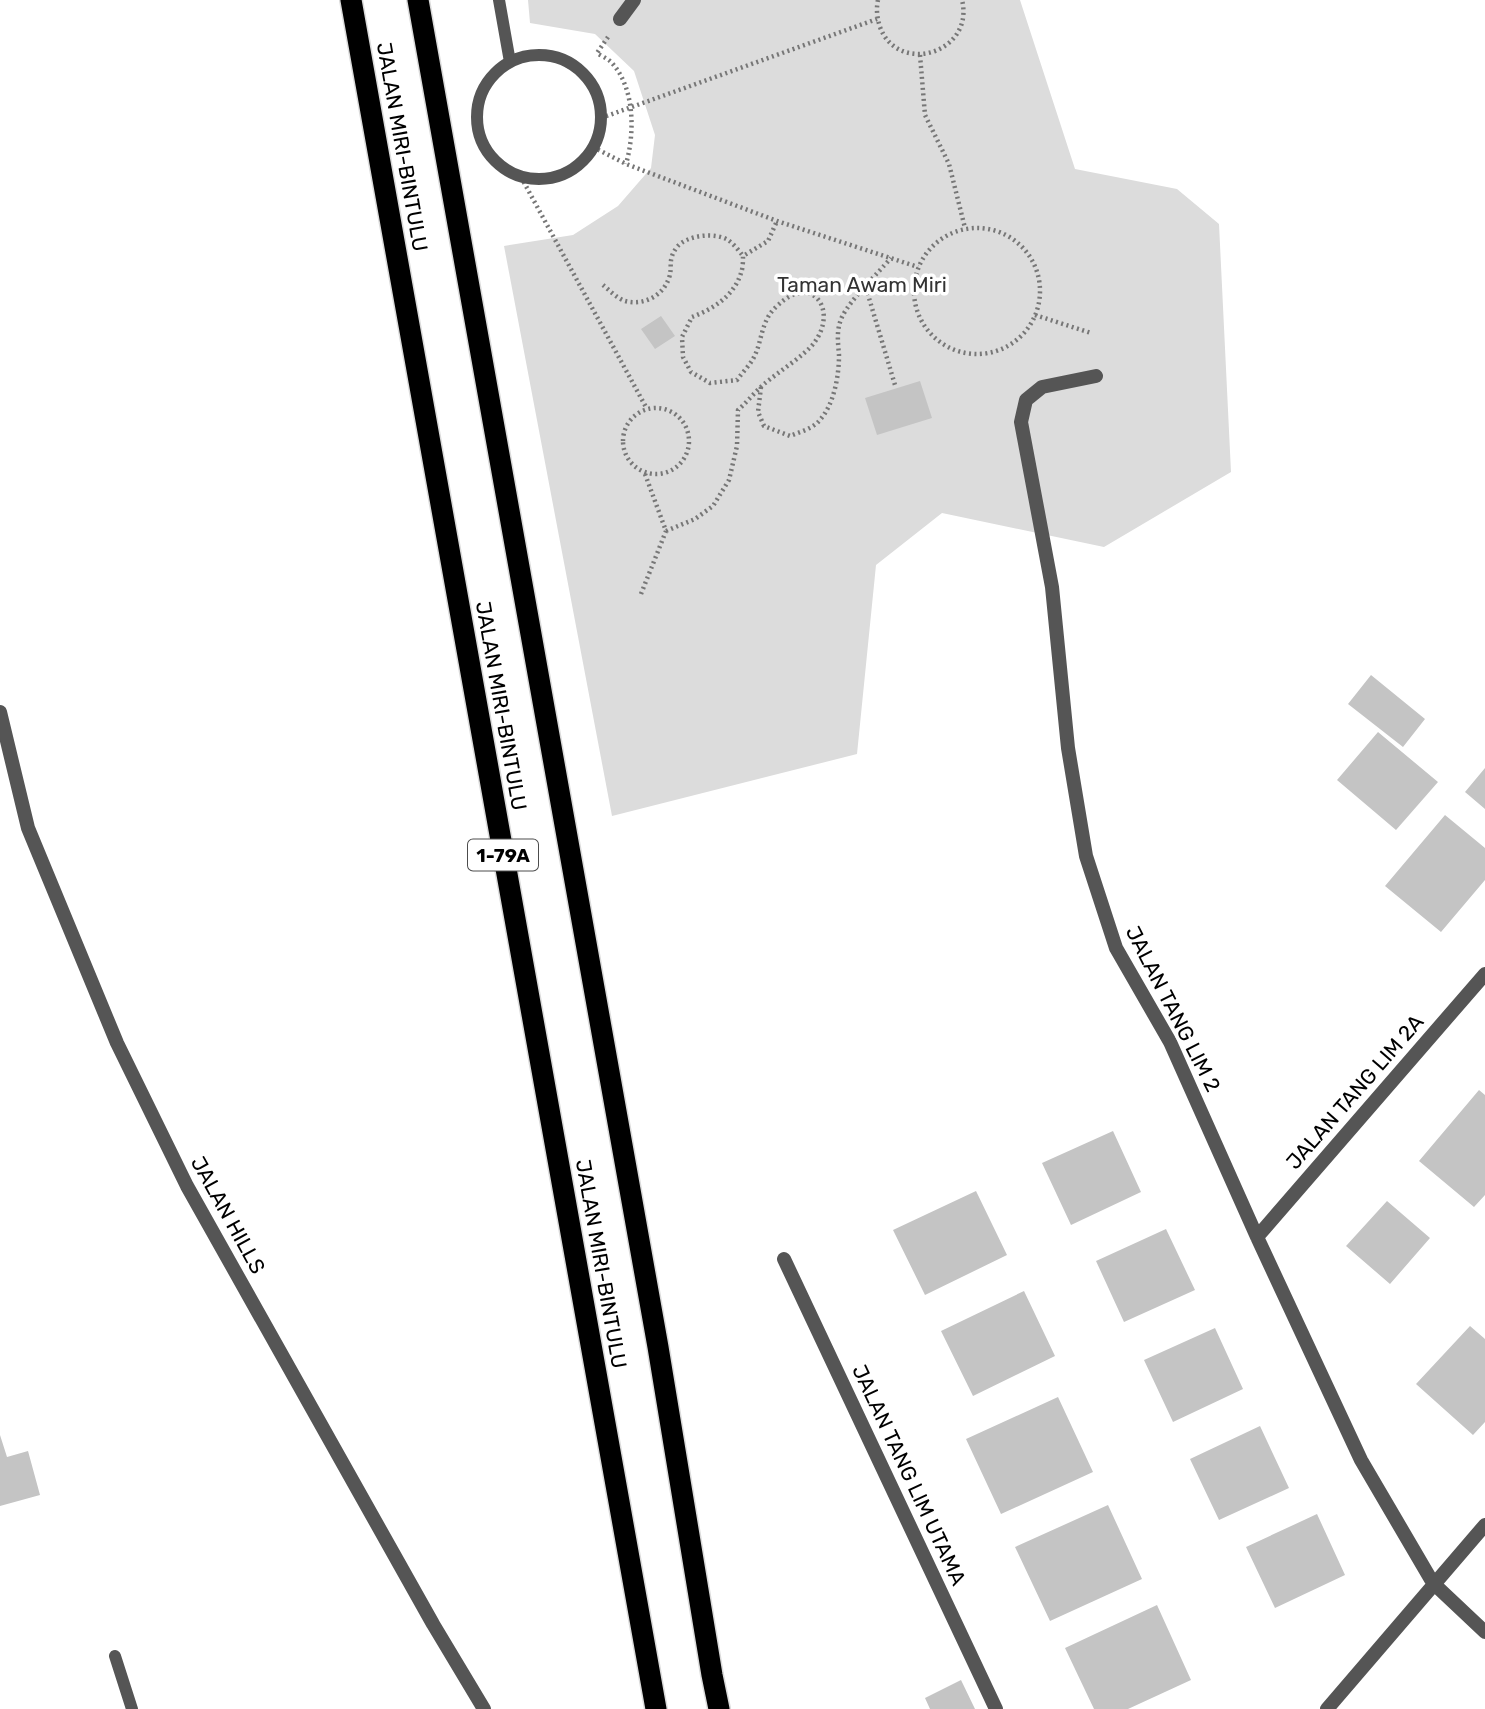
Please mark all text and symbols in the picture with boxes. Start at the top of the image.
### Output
street label: JALAN MIRI-BINTULU [372,40,433,253]
park label: Taman Awam Miri [777,272,947,297]
street label: JALAN MIRI-BINTULU [471,599,532,812]
road number: 1-79A [468,840,538,870]
street label: JALAN TANG LIM 2 [1121,922,1226,1096]
street label: JALAN TANG LIM 2A [1281,1009,1429,1174]
street label: JALAN HILLS [186,1152,271,1278]
street label: JALAN MIRI-BINTULU [571,1157,632,1370]
street label: JALAN TANG LIM UTAMA [847,1361,972,1589]

